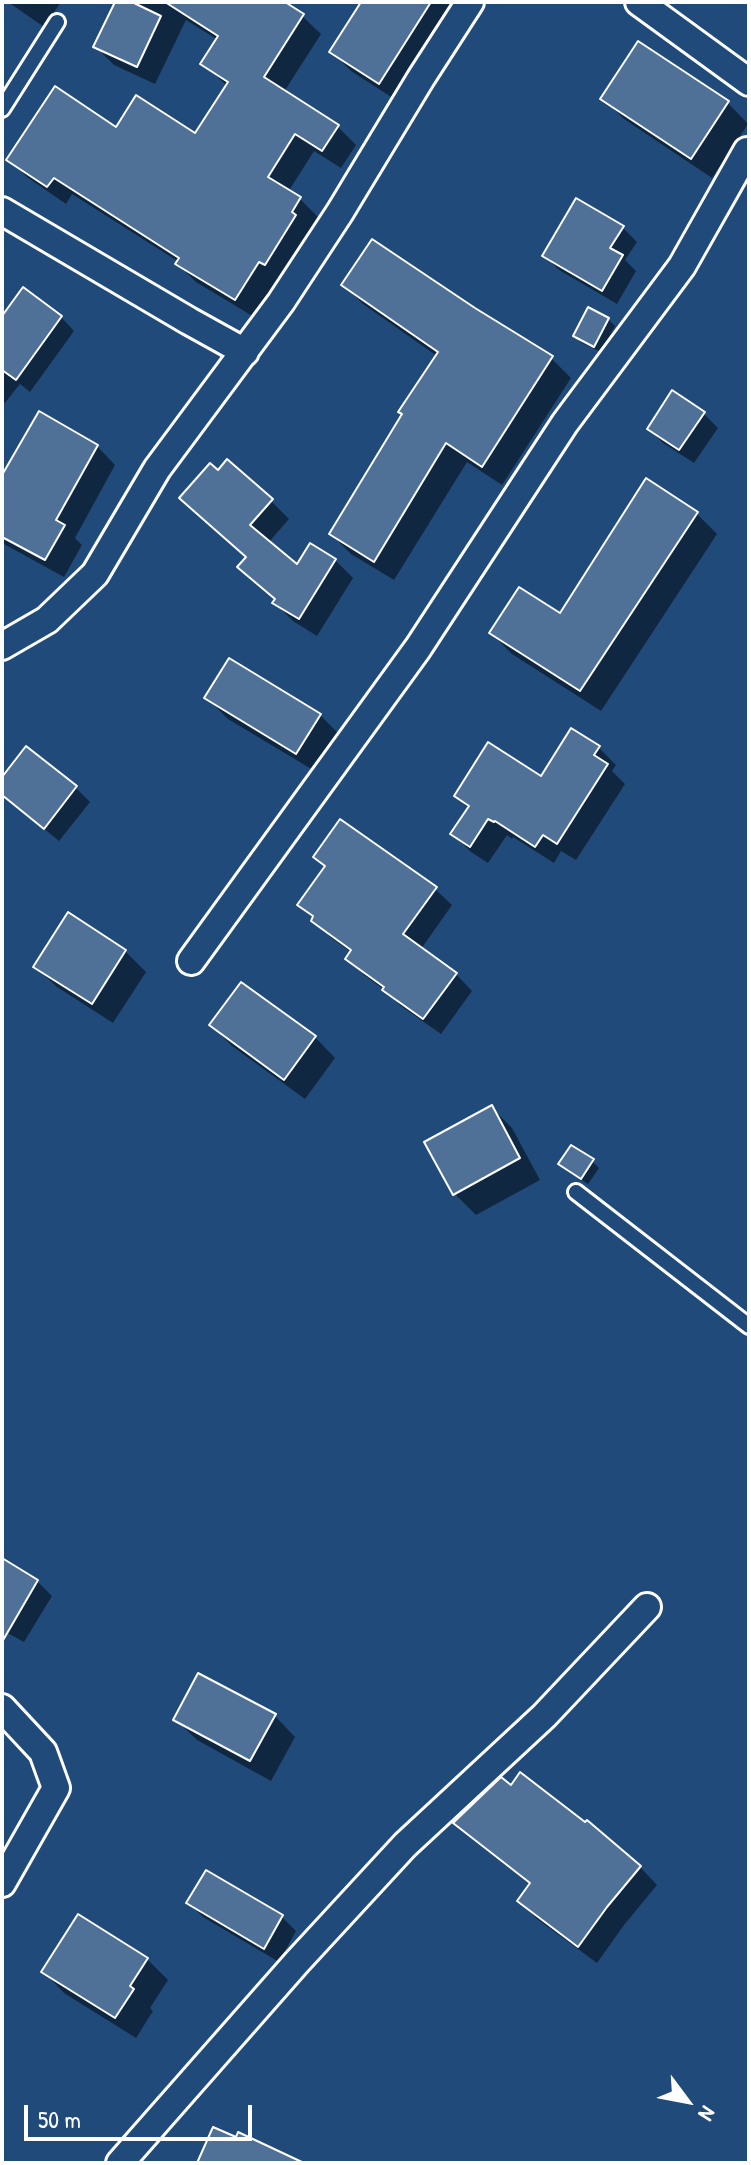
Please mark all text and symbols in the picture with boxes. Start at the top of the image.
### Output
north arrow [647,2061,727,2141]
scale bar [28,2089,256,2139]
text: N [692,2101,723,2127]
text: 50 m [38,2103,81,2135]

